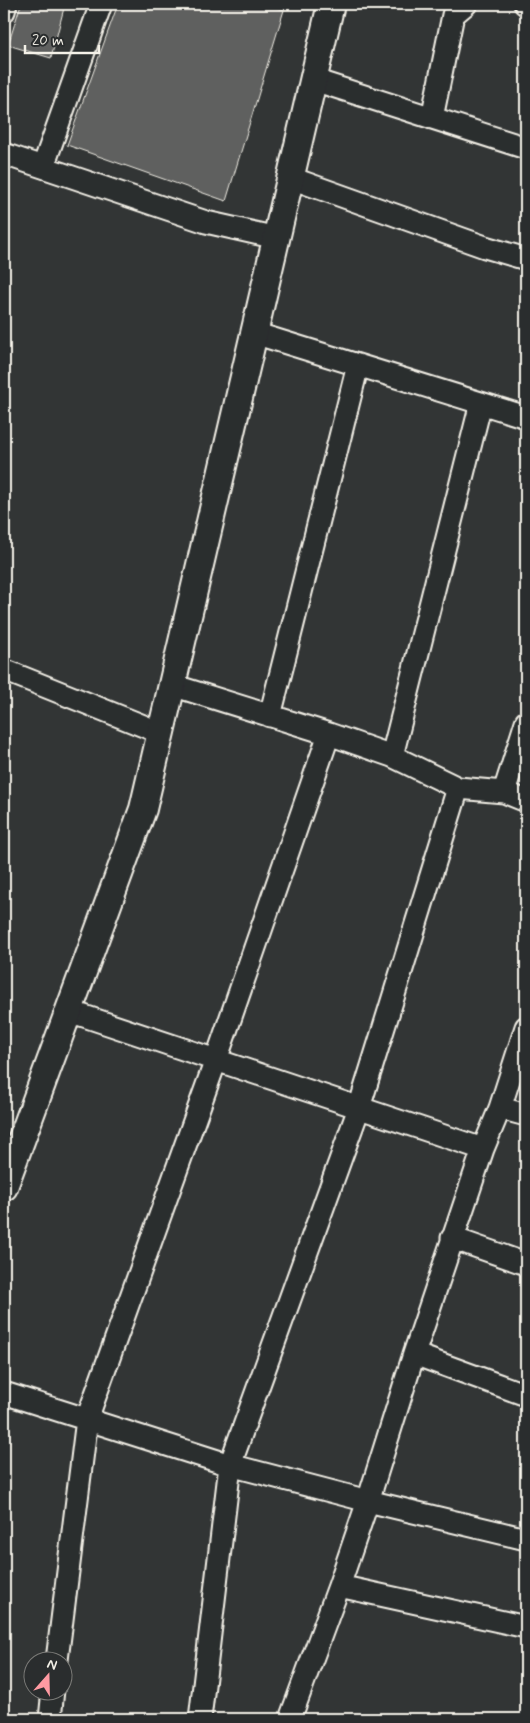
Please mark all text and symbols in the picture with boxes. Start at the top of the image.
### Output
scale bar [25,22,99,54]
text: 20 m [32,31,64,51]
north arrow [22,1650,72,1700]
text: N [45,1655,60,1675]

